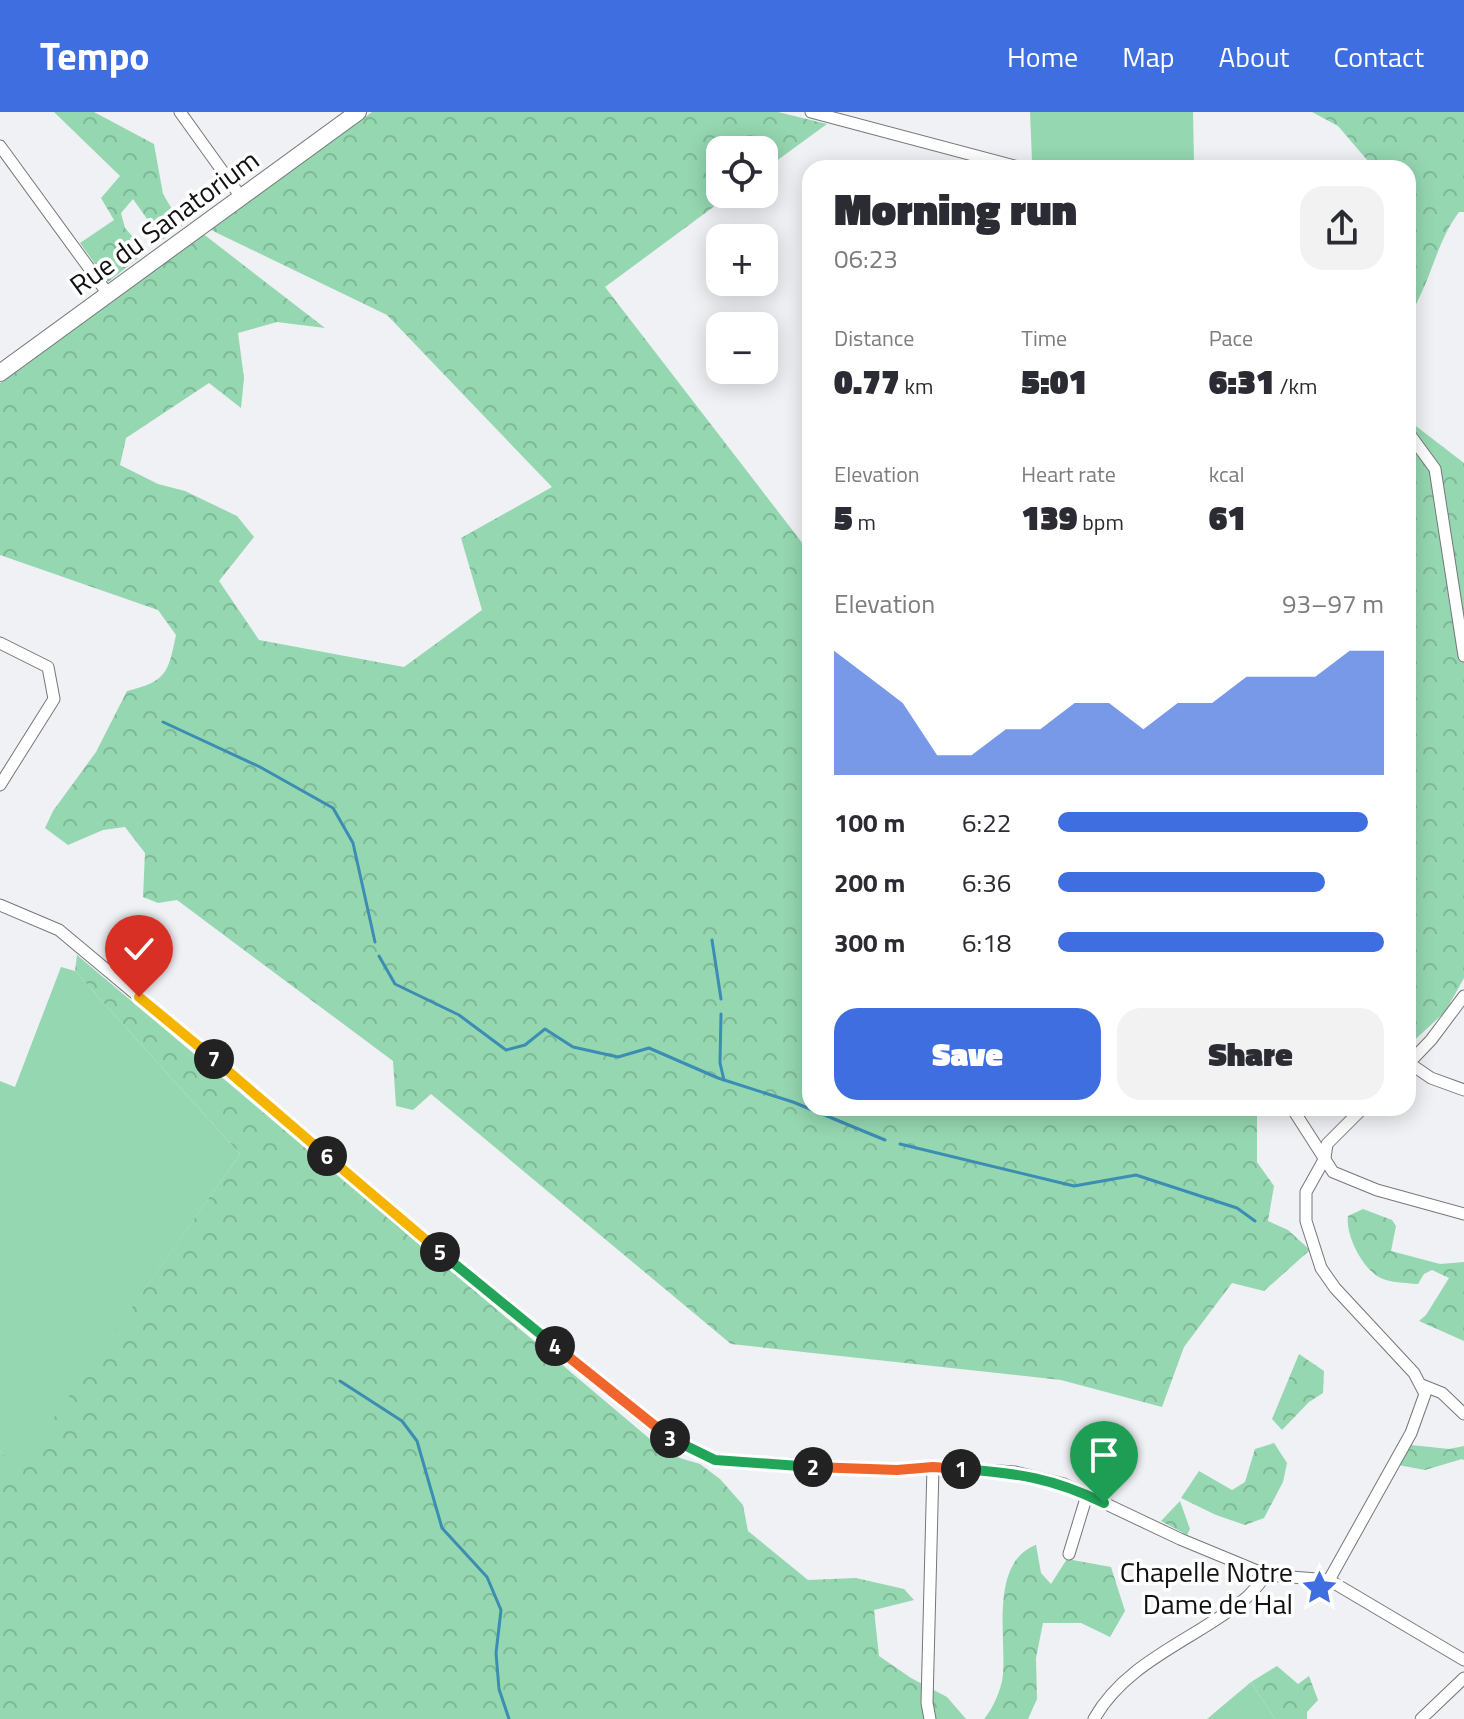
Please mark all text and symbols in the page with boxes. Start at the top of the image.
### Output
text: Tempo [40,27,150,85]
text: Home [1007,35,1078,78]
text: Map [1122,35,1175,78]
text: About [1219,35,1289,78]
text: Contact [1333,35,1424,78]
map controls [706,136,778,384]
button: locate [706,136,778,208]
street label: Rue du Sanatorium [60,138,268,306]
text: Morning run [834,175,1077,242]
button: share [1300,186,1384,270]
button: + [706,224,778,296]
text: 06:23 [834,239,898,278]
button: − [706,312,778,384]
text: Distance [834,321,914,355]
text: Time [1021,321,1067,355]
text: Pace [1209,321,1253,355]
text: 0.77 [834,355,900,407]
text: 5:01 [1021,355,1087,407]
text: 6:31 [1209,355,1275,407]
text: km [900,369,933,403]
text: /km [1275,369,1317,403]
text: Elevation [834,457,920,491]
text: Heart rate [1021,457,1116,491]
text: kcal [1209,457,1245,491]
text: 5 [834,491,853,543]
text: 139 [1021,491,1077,543]
text: 61 [1209,491,1246,543]
text: m [853,505,876,539]
text: bpm [1077,505,1124,539]
text: Elevation [834,584,935,623]
text: 93–97 m [1282,584,1384,623]
text: 100 m [834,803,905,842]
text: 6:22 [962,803,1011,842]
text: 200 m [834,863,905,902]
text: 6:36 [962,863,1011,902]
pin [105,915,173,997]
text: 300 m [834,923,905,962]
text: 6:18 [962,923,1011,962]
icon: check [117,927,161,971]
button: Save [834,1008,1101,1100]
button: Share [1117,1008,1384,1100]
pin: 7 [194,1039,234,1079]
text: 7 [208,1042,220,1076]
pin: 6 [307,1136,347,1176]
text: 6 [321,1139,333,1173]
pin: 5 [420,1232,460,1272]
text: 5 [434,1235,446,1269]
pin: 4 [535,1326,575,1366]
text: 4 [549,1329,561,1363]
pin: 3 [650,1418,690,1458]
text: 3 [664,1421,676,1455]
pin [1070,1421,1138,1503]
icon: arrive [1082,1433,1126,1477]
pin: 2 [793,1447,833,1487]
pin: 1 [941,1449,981,1489]
text: 2 [807,1450,819,1484]
text: 1 [955,1452,967,1486]
place label: Chapelle Notre Dame de Hal [1120,1550,1293,1625]
place icon: Chapelle Notre Dame de Hal [1300,1568,1338,1606]

